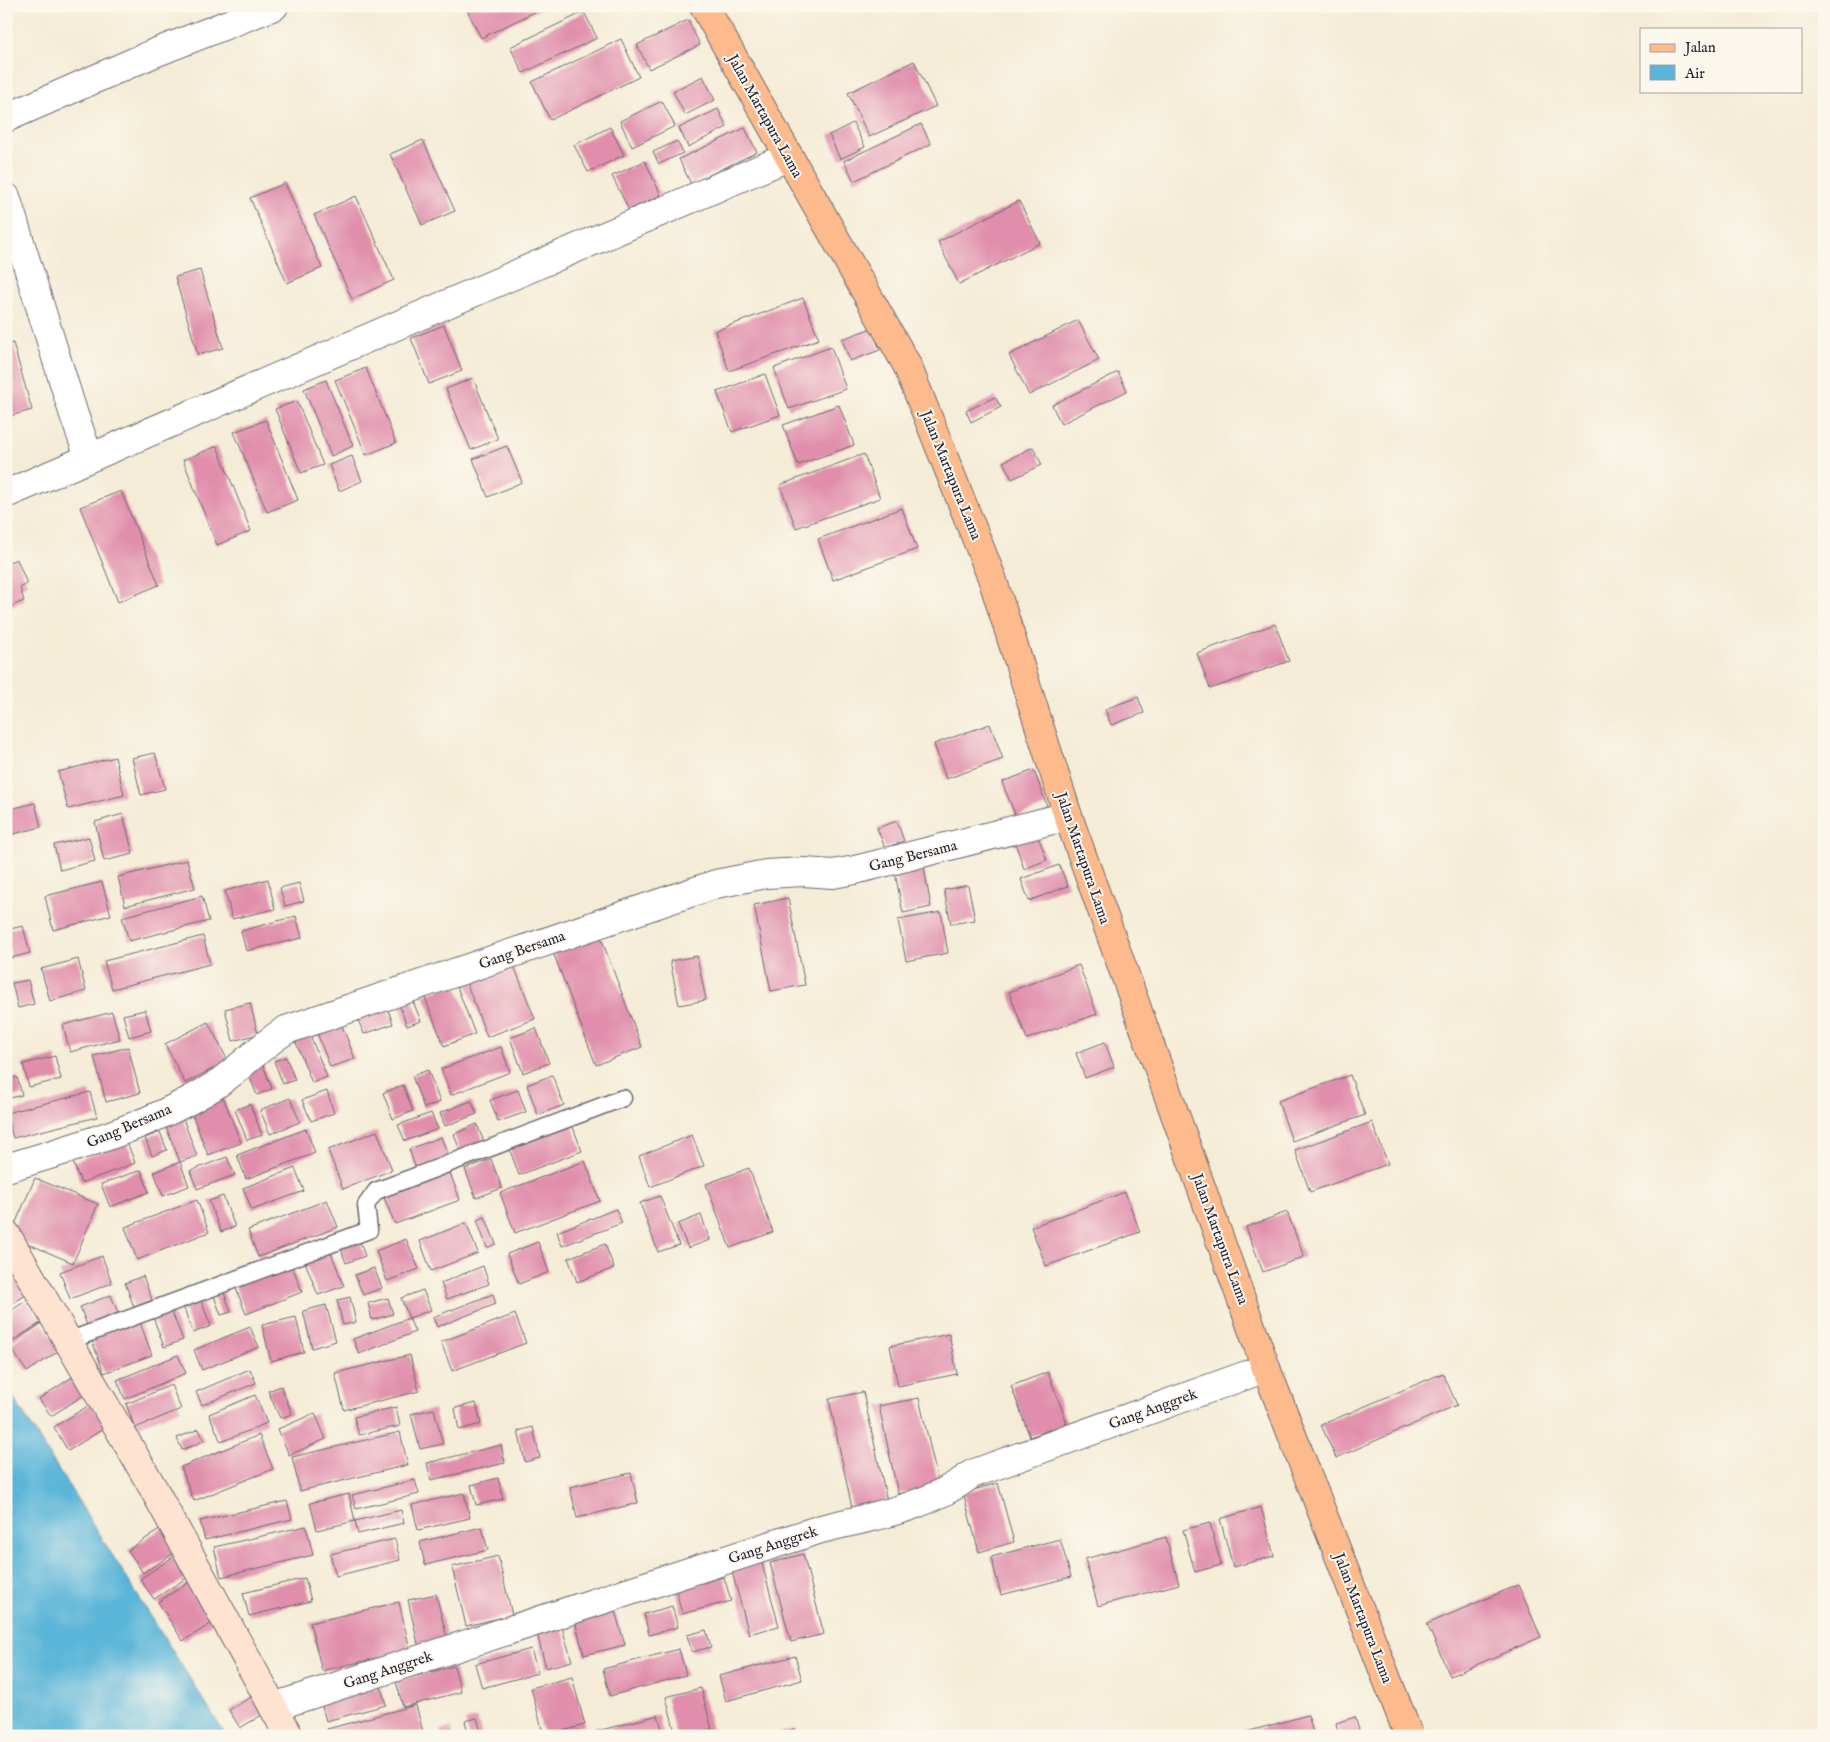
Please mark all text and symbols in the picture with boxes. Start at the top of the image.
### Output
legend [1640,28,1802,92]
text: Jalan [1683,38,1716,57]
street label: Jalan Martapura Lama [722,49,807,181]
text: Air [1684,64,1705,83]
street label: Jalan Martapura Lama [916,406,986,543]
street label: Jalan Martapura Lama [1051,788,1115,927]
street label: Gang Bersama [867,836,959,876]
street label: Gang Bersama [476,926,568,974]
street label: Gang Bersama [84,1099,175,1152]
street label: Jalan Martapura Lama [1187,1169,1253,1308]
street label: Gang Anggrek [1106,1384,1201,1434]
street label: Gang Anggrek [726,1521,821,1568]
street label: Jalan Martapura Lama [1329,1548,1397,1686]
street label: Gang Anggrek [341,1646,436,1693]

